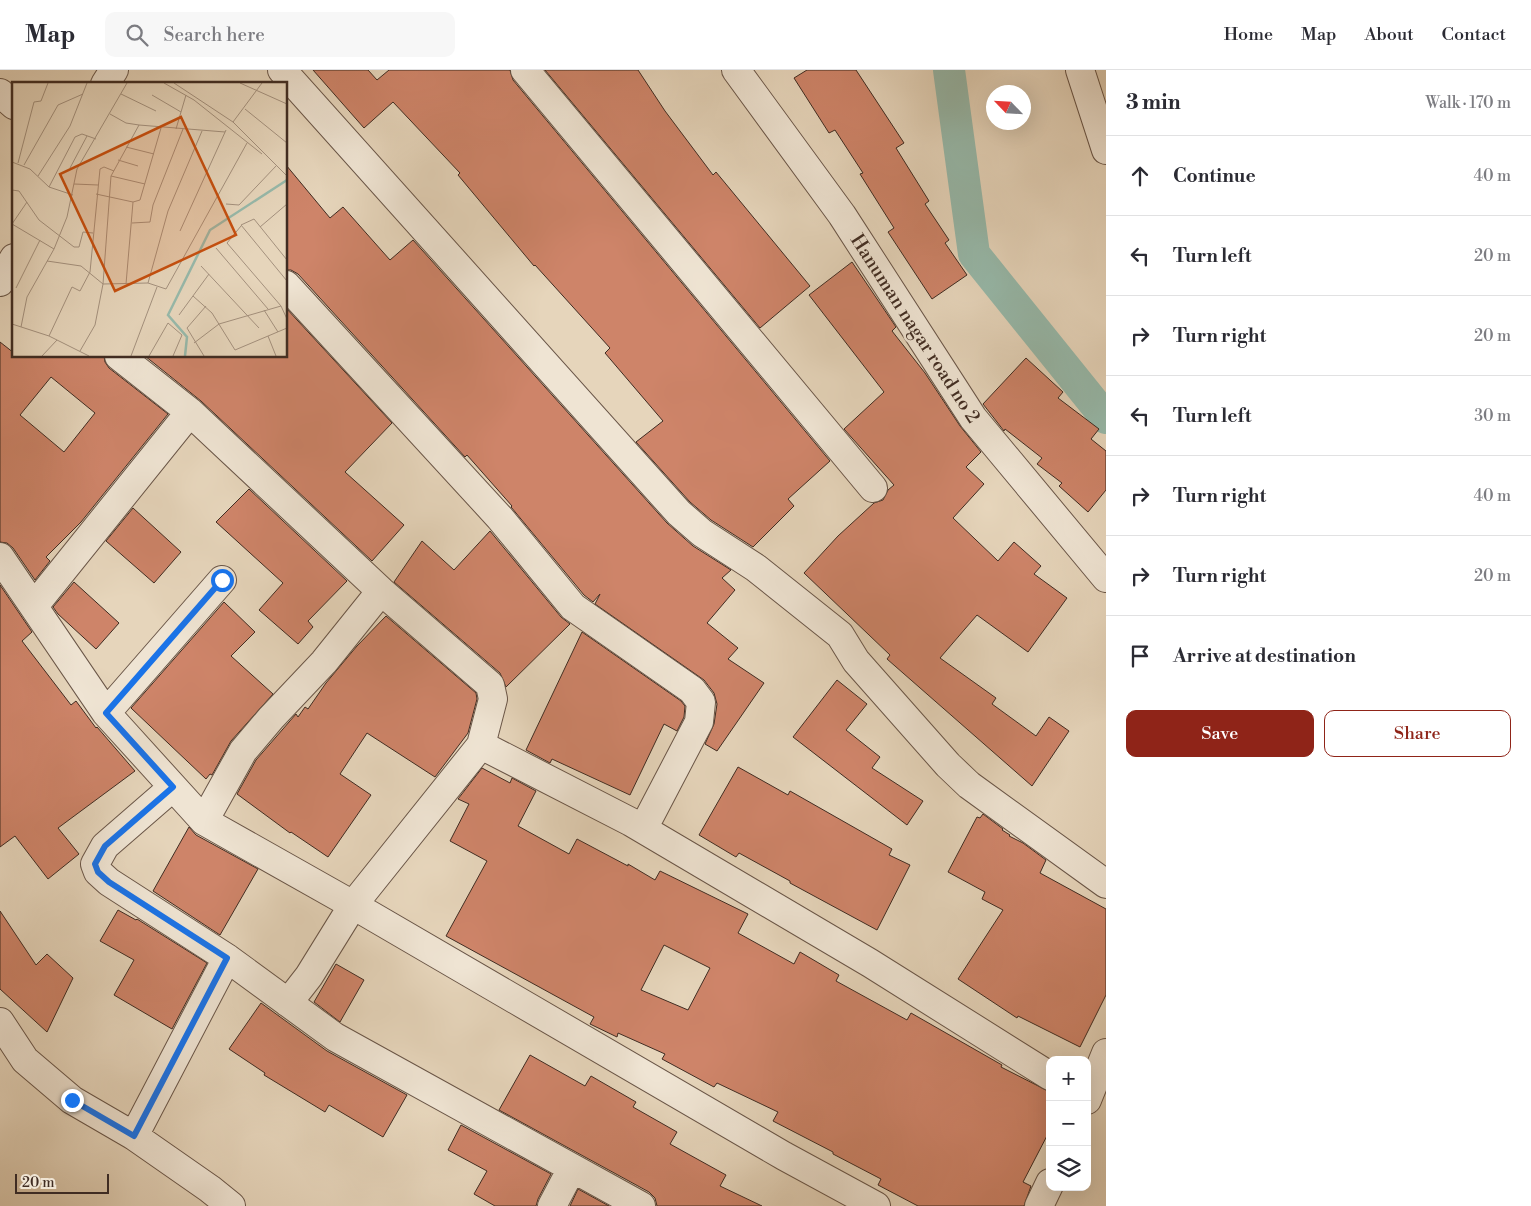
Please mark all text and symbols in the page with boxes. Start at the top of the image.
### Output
search box [105,12,455,57]
text: Map [25,20,75,50]
icon: search [123,21,151,49]
text: Search here [163,23,265,47]
text: Home [1224,23,1273,46]
text: Map [1301,23,1337,46]
text: About [1365,23,1414,46]
text: Contact [1442,23,1506,46]
inset map [12,82,288,358]
north arrow [986,85,1031,130]
text: 3 min [1126,90,1181,116]
text: Walk · 170 m [1425,93,1511,113]
icon: ahead [1126,162,1154,190]
text: Continue [1173,164,1256,188]
text: 40 m [1474,166,1511,186]
street label: Hanuman nagar road no 2 [845,229,985,428]
icon: left [1126,242,1154,270]
text: Turn left [1173,244,1252,268]
text: 20 m [1474,246,1511,266]
icon: right [1126,322,1154,350]
text: Turn right [1173,324,1266,348]
text: 20 m [1474,326,1511,346]
icon: left [1126,402,1154,430]
text: Turn left [1173,404,1252,428]
text: 30 m [1474,406,1511,426]
icon: right [1126,482,1154,510]
text: Turn right [1173,484,1266,508]
text: 40 m [1474,486,1511,506]
icon: right [1126,562,1154,590]
text: Turn right [1173,564,1266,588]
text: 20 m [1474,566,1511,586]
route start [211,569,234,592]
icon: arrive [1126,642,1154,670]
text: Arrive at destination [1173,644,1356,668]
button: Save [1126,710,1314,757]
button: Share [1324,710,1511,757]
map controls [1046,1056,1091,1191]
button: + [1046,1056,1091,1101]
route end [61,1089,84,1112]
button: − [1046,1101,1091,1146]
button: layers [1046,1146,1091,1191]
scale bar [15,1171,109,1194]
text: 20 m [22,1174,54,1192]

